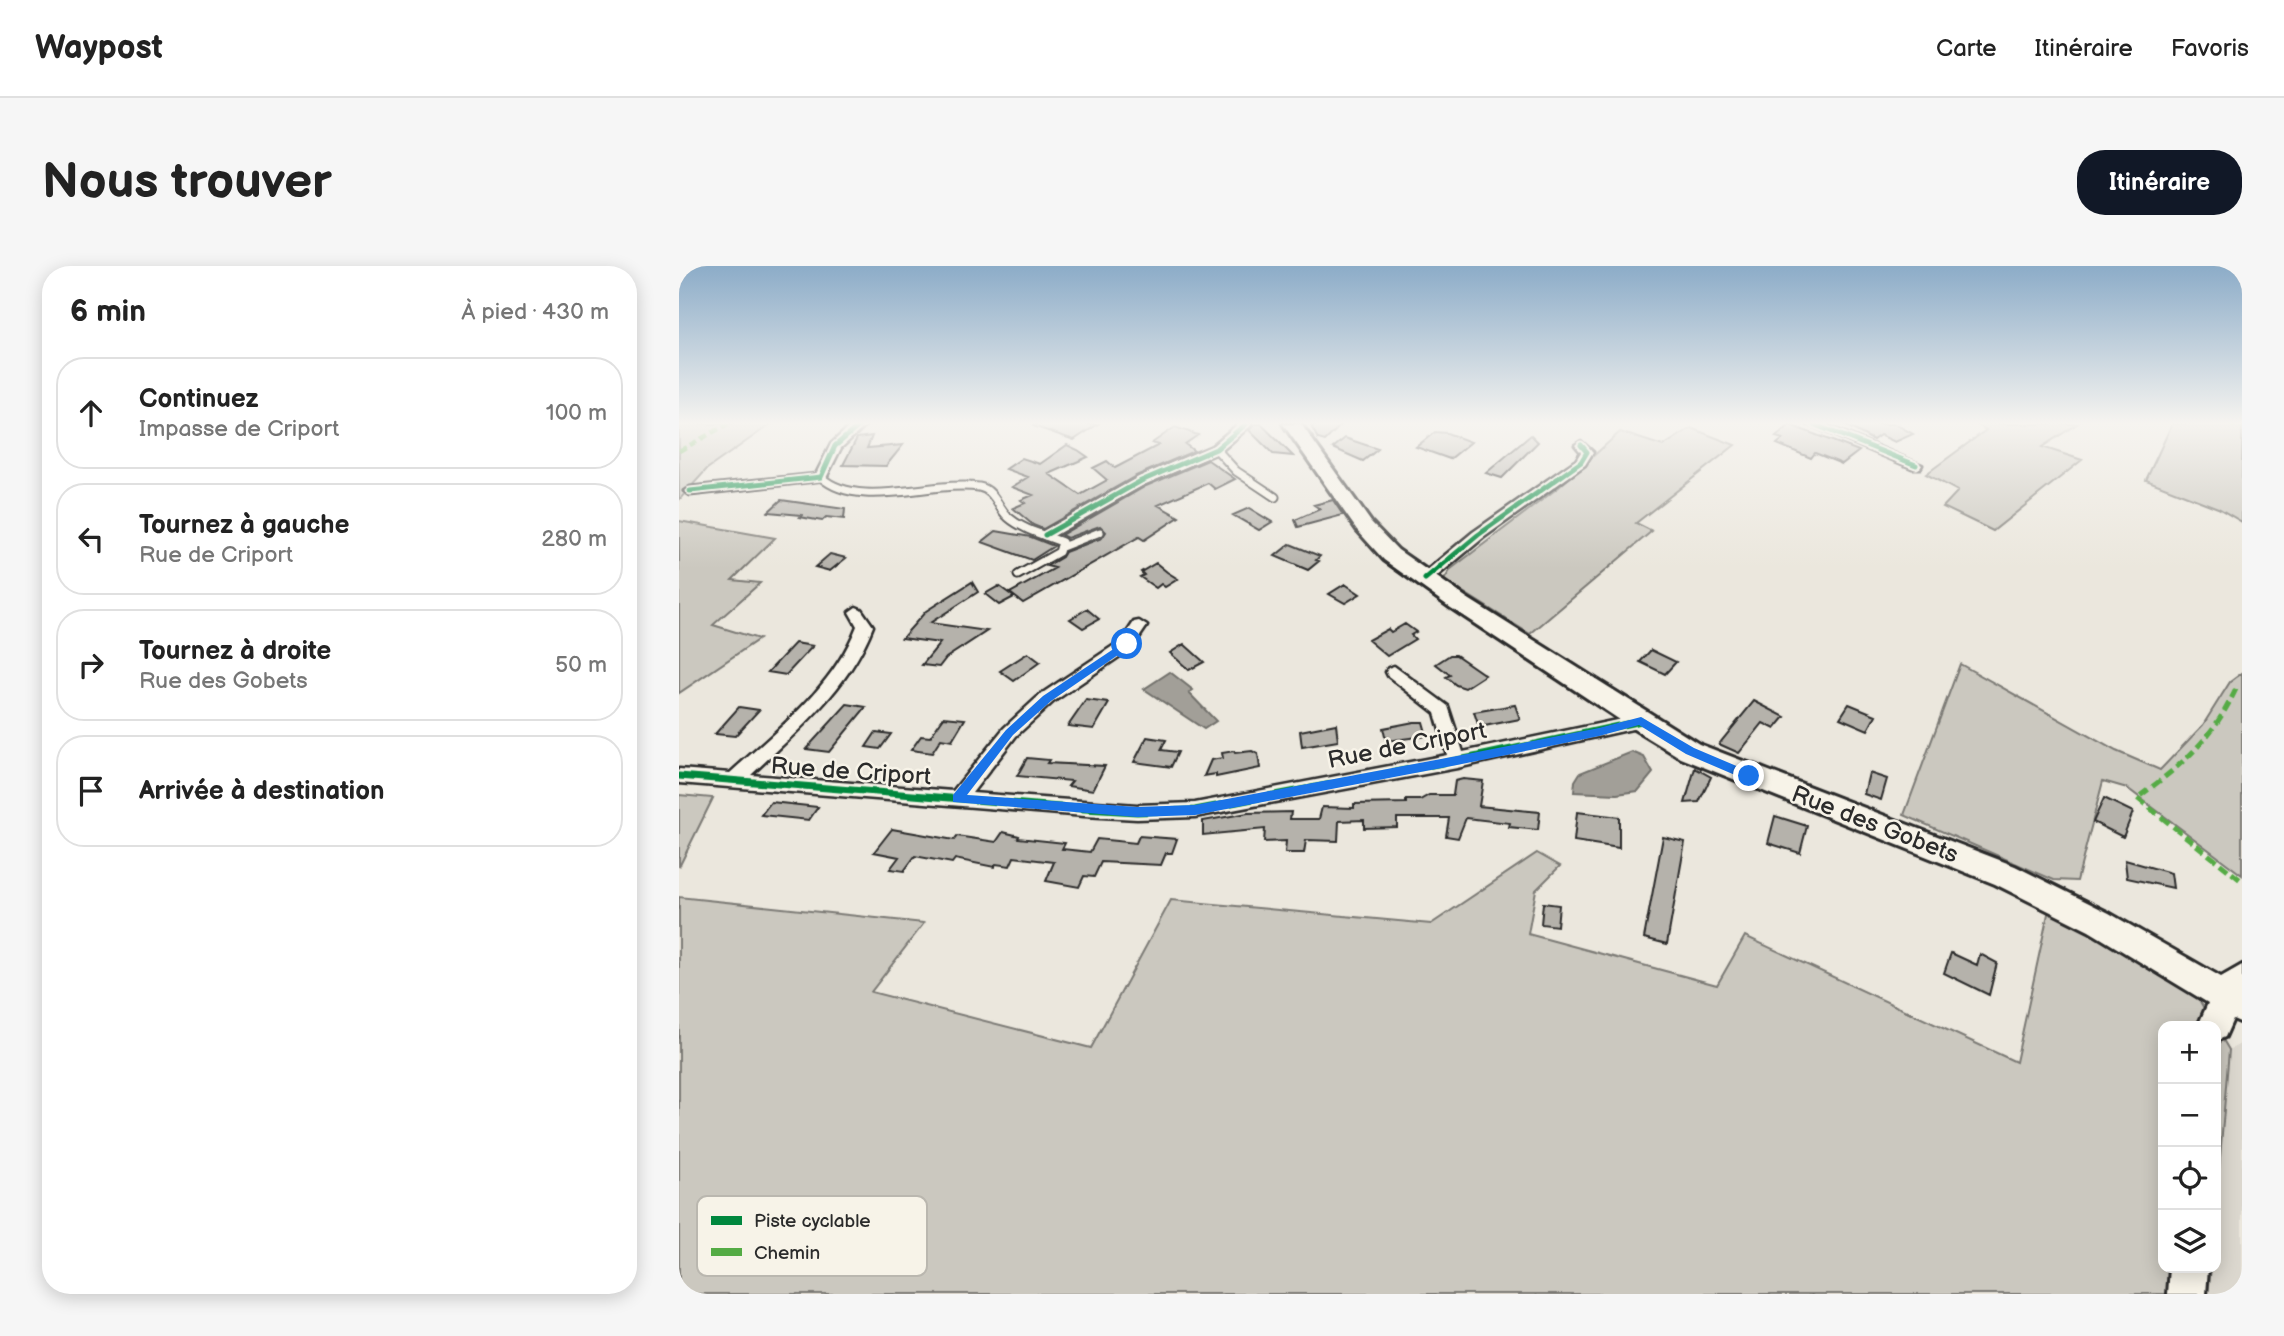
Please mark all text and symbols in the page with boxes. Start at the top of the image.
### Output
text: Waypost [35,28,163,68]
text: Carte [1936,34,1997,63]
text: Itinéraire [2035,34,2133,63]
text: Favoris [2171,34,2249,63]
button: Itinéraire [2077,150,2242,215]
text: Nous trouver [42,153,332,212]
text: 6 min [70,294,146,330]
text: À pied · 430 m [461,298,609,326]
text: Continuez [139,384,259,415]
icon: ahead [72,394,110,432]
text: 100 m [546,399,607,427]
text: Impasse de Criport [139,415,339,443]
text: Tournez à gauche [139,510,350,541]
icon: left [72,520,110,558]
text: 280 m [541,525,607,553]
text: Rue de Criport [139,541,293,569]
route start [1111,628,1142,659]
text: Tournez à droite [139,636,331,667]
icon: right [72,646,110,684]
text: 50 m [555,651,607,679]
text: Rue des Gobets [139,667,308,695]
street label: Rue de Criport [1325,716,1489,775]
street label: Rue de Criport [770,751,933,792]
route end [1733,760,1764,791]
icon: arrive [72,772,110,810]
text: Arrivée à destination [139,776,385,807]
street label: Rue des Gobets [1788,779,1962,870]
map controls [2158,1021,2221,1273]
button: + [2158,1021,2221,1084]
button: − [2158,1084,2221,1147]
button: locate [2158,1147,2221,1210]
legend [697,1196,927,1276]
text: Piste cyclable [754,1210,871,1233]
button: layers [2158,1210,2221,1273]
text: Chemin [754,1242,820,1265]

